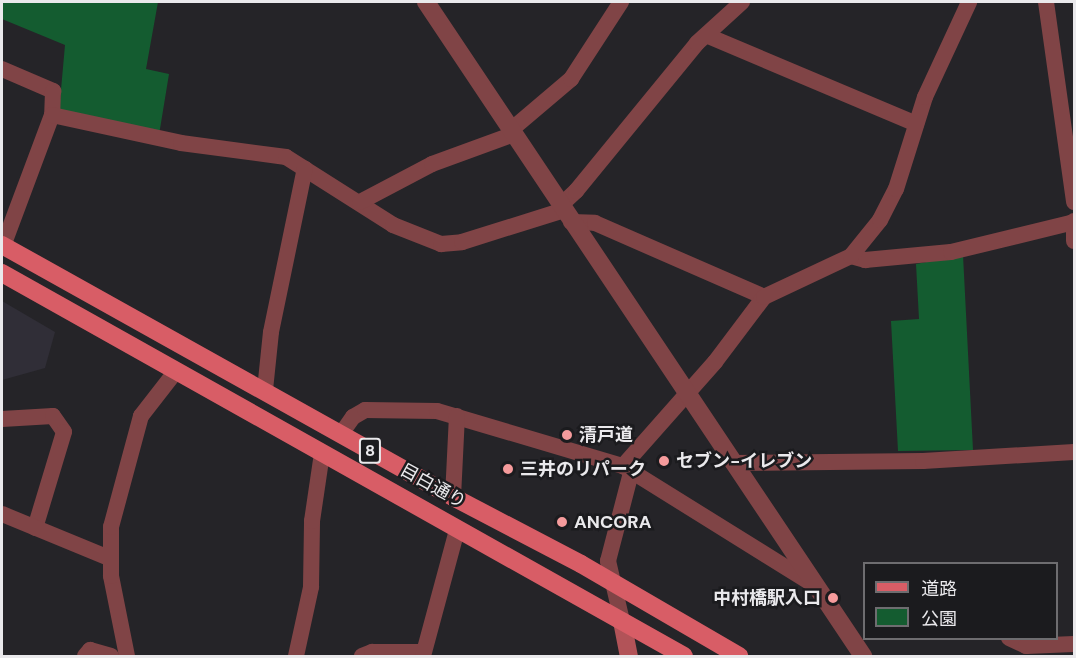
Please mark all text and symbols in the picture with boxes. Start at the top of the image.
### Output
place label: 清戸道 [579,424,633,446]
marker: 清戸道 [560,428,574,442]
road number: 8 [358,438,382,464]
place label: セブン-イレブン [676,450,812,472]
marker: セブン-イレブン [657,454,671,468]
place label: 三井のリパーク [520,458,646,480]
street label: 目白通り [396,459,470,513]
marker: 三井のリパーク [501,462,515,476]
place label: ANCORA [574,511,651,533]
marker: ANCORA [555,515,569,529]
legend [863,562,1058,640]
text: 道路 [921,577,957,601]
place label: 中村橋駅入口 [713,587,821,609]
marker: 中村橋駅入口 [826,591,840,605]
text: 公園 [921,607,957,631]

